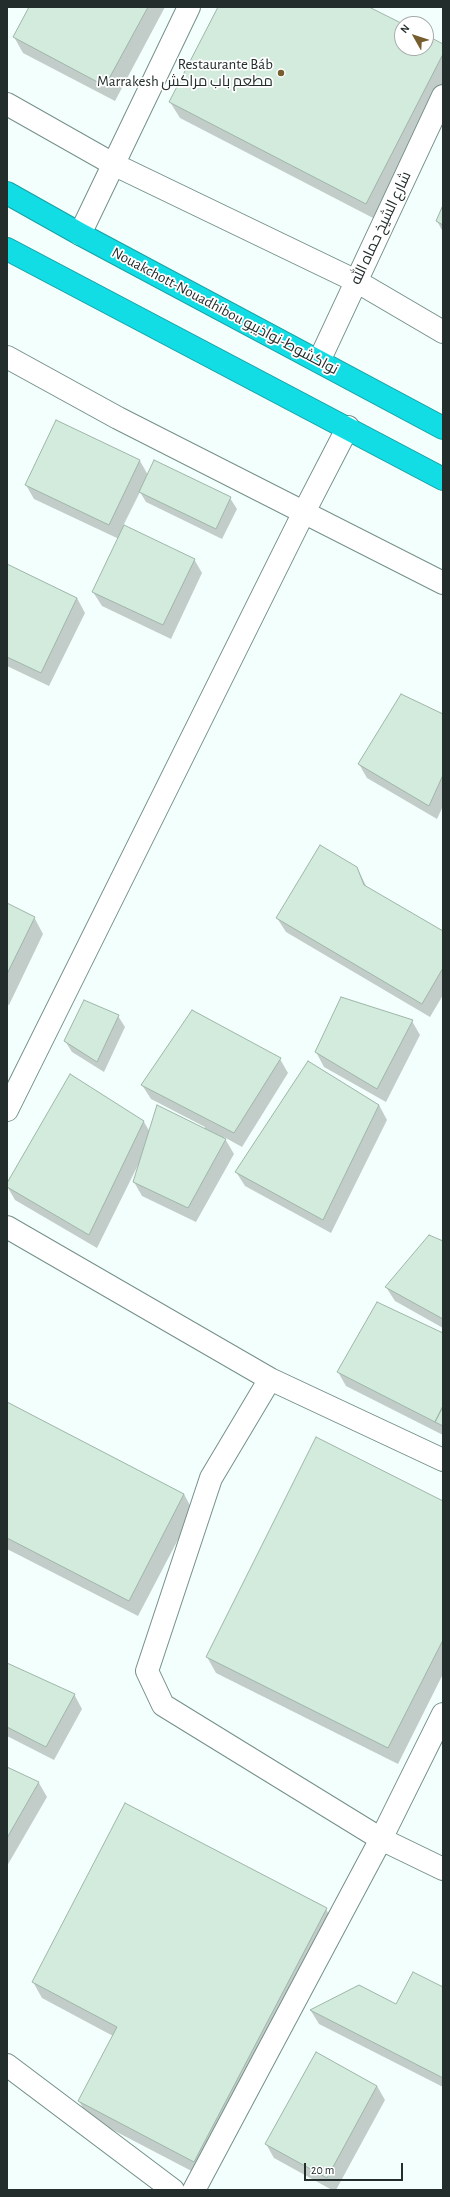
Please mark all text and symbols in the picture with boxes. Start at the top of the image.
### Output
north arrow [394,16,434,56]
text: N [398,22,412,35]
place label: Restaurante Báb Marrakesh مطعم باب مراكش [97,55,273,90]
marker: Restaurante Báb Marrakesh مطعم باب مراكش [276,68,286,78]
street label: شارع الشيخ حماه الله [347,169,415,287]
street label: Nouakchott-Nouadhibou نواكشوط-نواذيبو [109,243,341,379]
scale bar [306,2155,405,2181]
text: 20 m [311,2164,334,2176]

